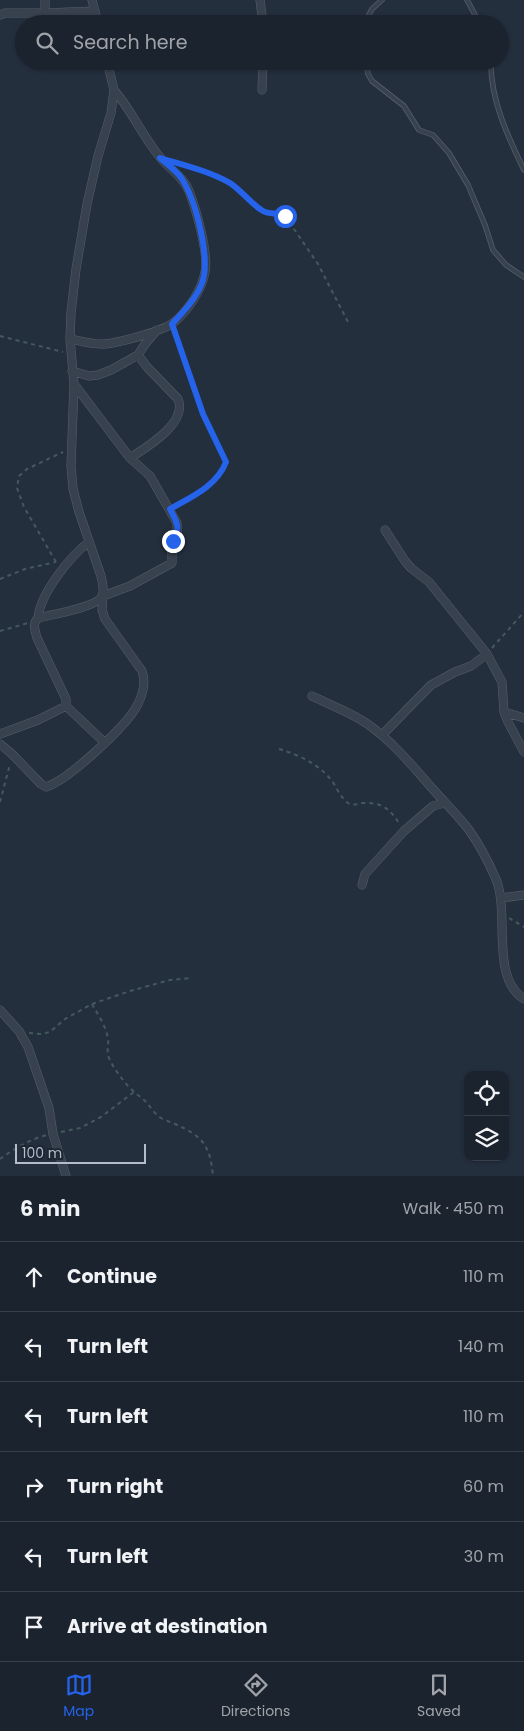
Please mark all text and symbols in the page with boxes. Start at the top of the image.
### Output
search box [15,15,509,70]
icon: search [33,29,61,57]
text: Search here [73,29,187,56]
route start [274,205,297,228]
route end [162,530,185,553]
map controls [464,1071,509,1161]
button: locate [464,1071,509,1116]
button: layers [464,1116,509,1161]
scale bar [15,1141,146,1164]
text: 100 m [22,1143,62,1163]
text: 6 min [20,1194,80,1223]
text: Walk · 450 m [403,1197,504,1220]
icon: ahead [20,1263,48,1291]
text: Continue [67,1263,157,1290]
text: 110 m [463,1265,504,1288]
icon: left [20,1333,48,1361]
text: Turn left [67,1333,148,1360]
text: 140 m [458,1335,504,1358]
icon: left [20,1403,48,1431]
text: Turn left [67,1403,148,1430]
text: 110 m [463,1405,504,1428]
icon: right [20,1473,48,1501]
text: Turn right [67,1473,163,1500]
text: 60 m [463,1475,504,1498]
icon: left [20,1543,48,1571]
text: Turn left [67,1543,148,1570]
text: 30 m [464,1545,504,1568]
icon: arrive [20,1613,48,1641]
text: Arrive at destination [67,1613,268,1640]
tab: Map [63,1671,94,1722]
tab: Directions [221,1671,290,1722]
tab: Saved [417,1671,461,1722]

